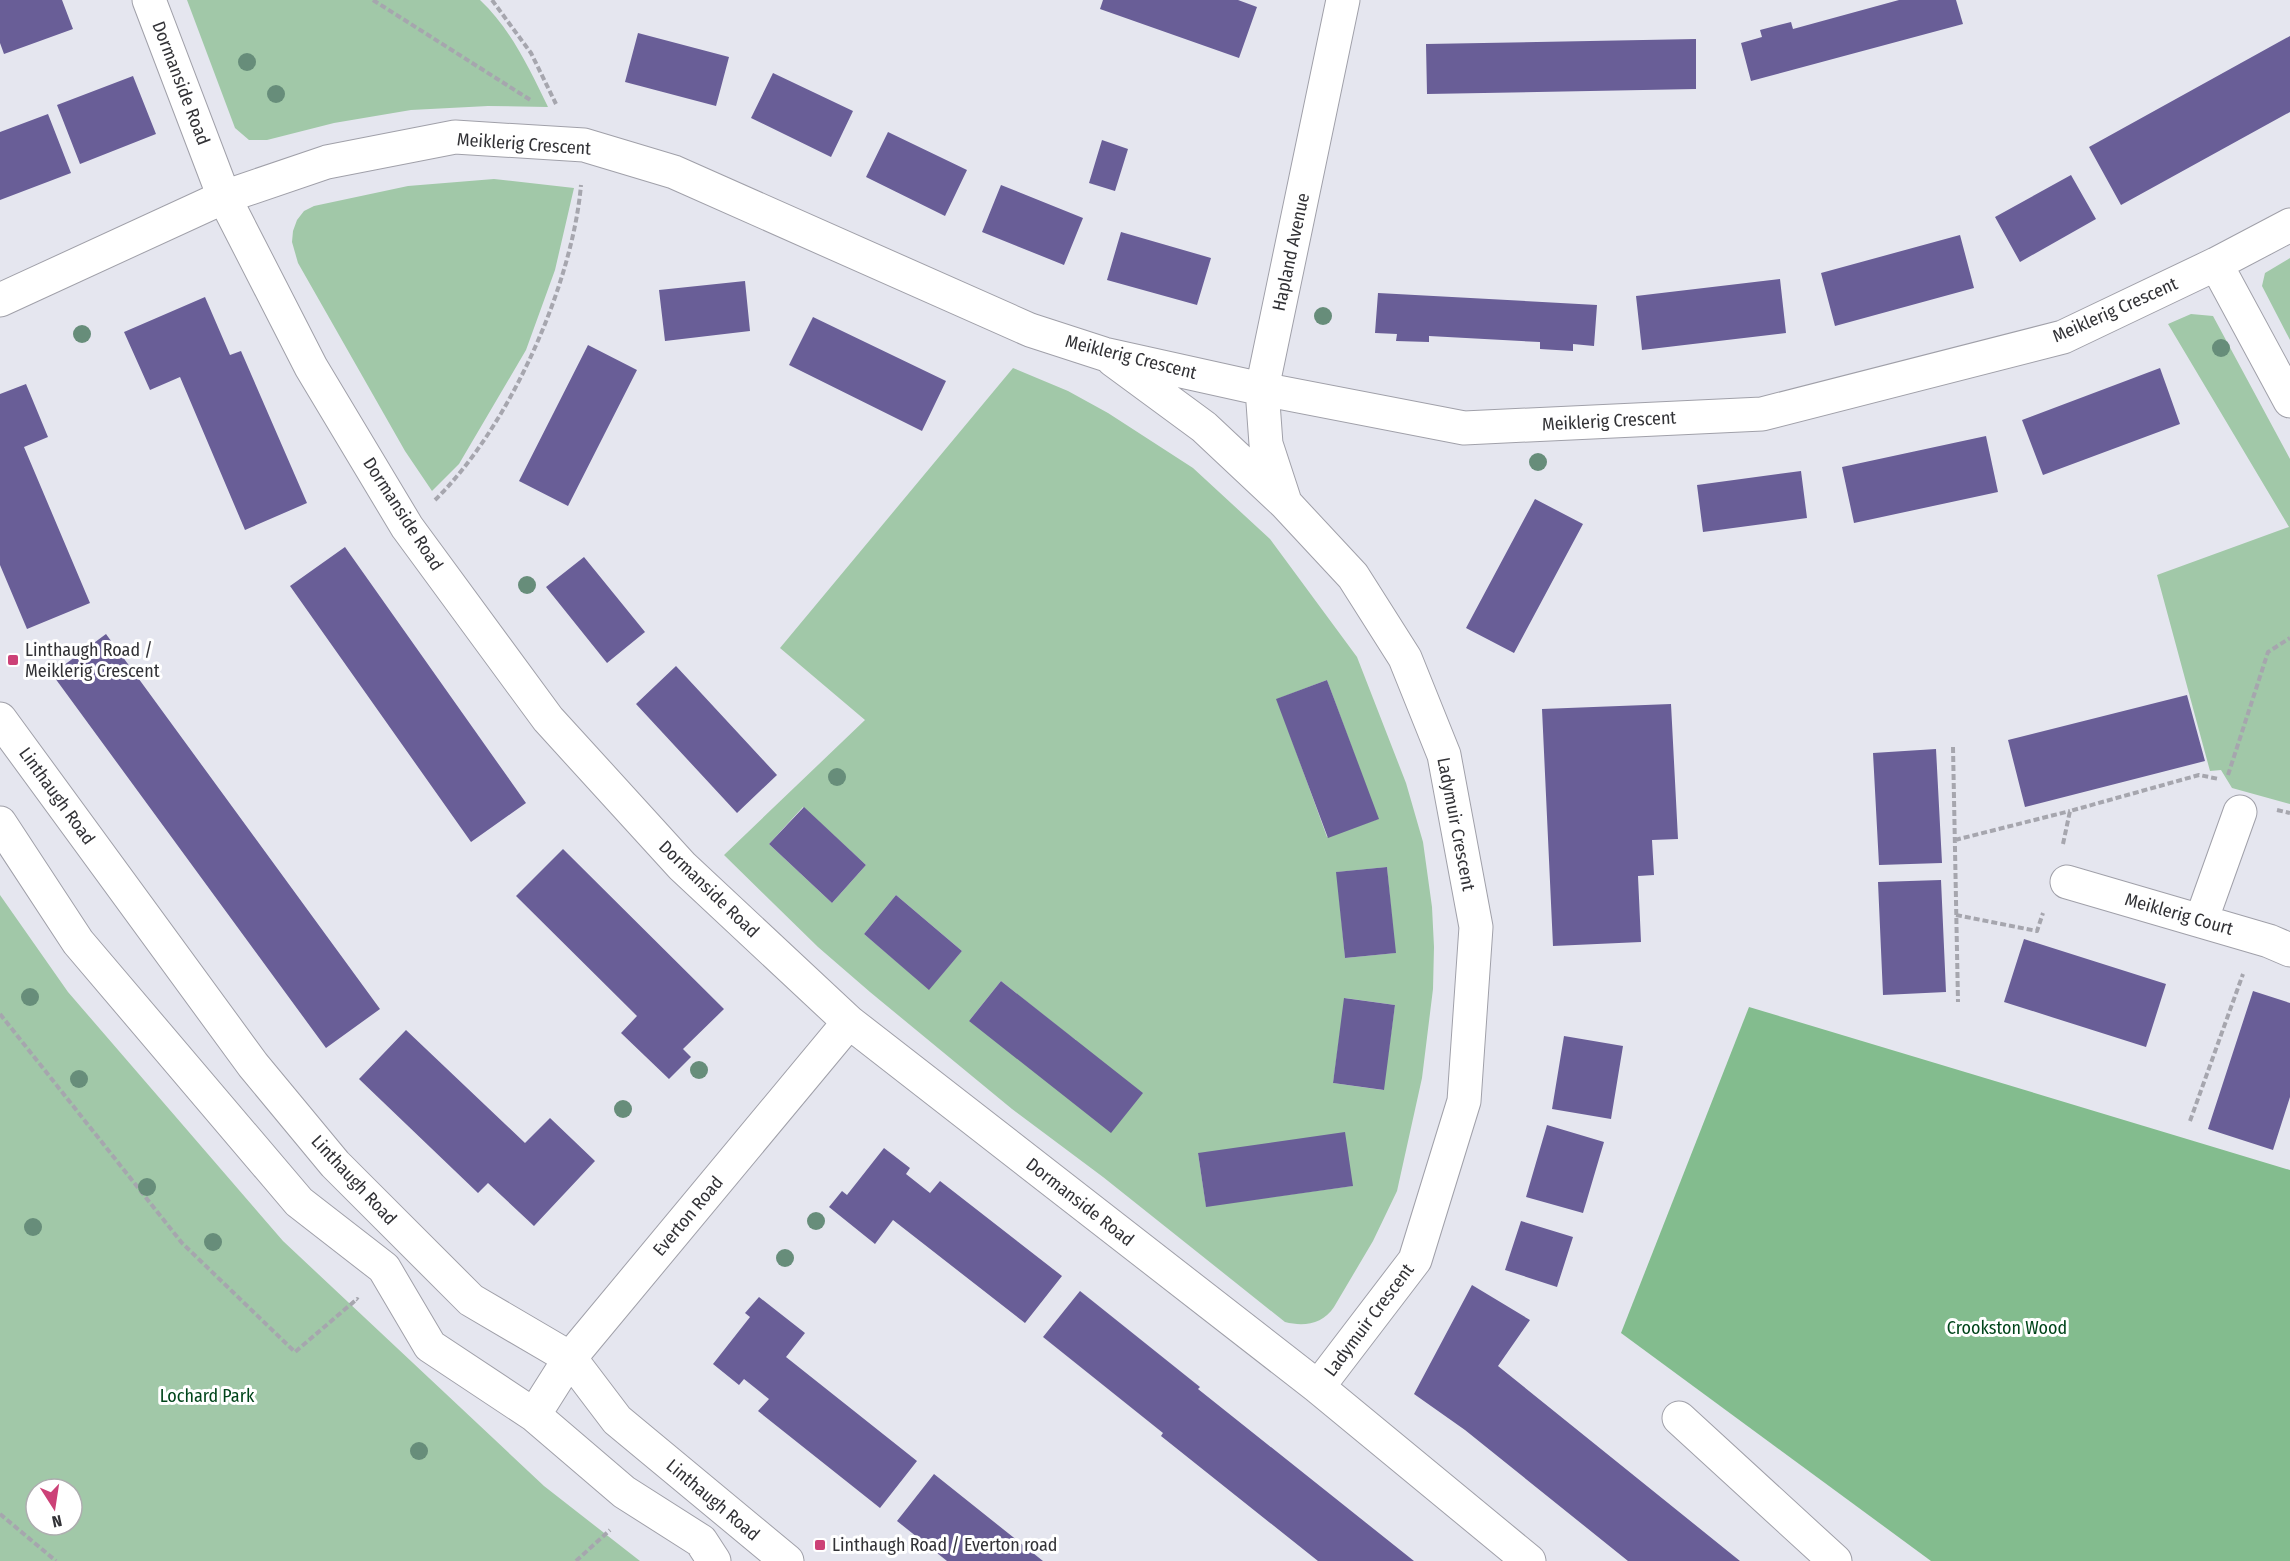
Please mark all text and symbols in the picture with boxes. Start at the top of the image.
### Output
street label: Dormanside Road [147,18,215,148]
street label: Meiklerig Crescent [456,128,592,160]
street label: Hapland Avenue [1268,191,1314,313]
street label: Meiklerig Crescent [2049,273,2181,347]
street label: Meiklerig Crescent [1063,330,1199,384]
street label: Meiklerig Crescent [1541,406,1677,436]
street label: Dormanside Road [358,453,448,575]
place label: Linthaugh Road / Meiklerig Crescent [25,639,160,682]
marker: Linthaugh Road / Meiklerig Crescent [6,653,20,667]
street label: Linthaugh Road [14,743,100,849]
street label: Ladymuir Crescent [1432,755,1480,893]
street label: Dormanside Road [654,836,764,942]
street label: Meiklerig Court [2122,888,2236,940]
street label: Linthaugh Road [307,1130,401,1230]
street label: Dormanside Road [1022,1153,1138,1251]
street label: Everton Road [648,1172,728,1260]
street label: Ladymuir Crescent [1319,1259,1419,1381]
park label: Crookston Wood [1947,1317,2067,1339]
park label: Lochard Park [160,1385,255,1407]
street label: Linthaugh Road [662,1455,764,1545]
north arrow [24,1477,84,1537]
text: N [50,1511,64,1531]
place label: Linthaugh Road / Everton road [832,1534,1058,1556]
marker: Linthaugh Road / Everton road [813,1538,827,1552]

